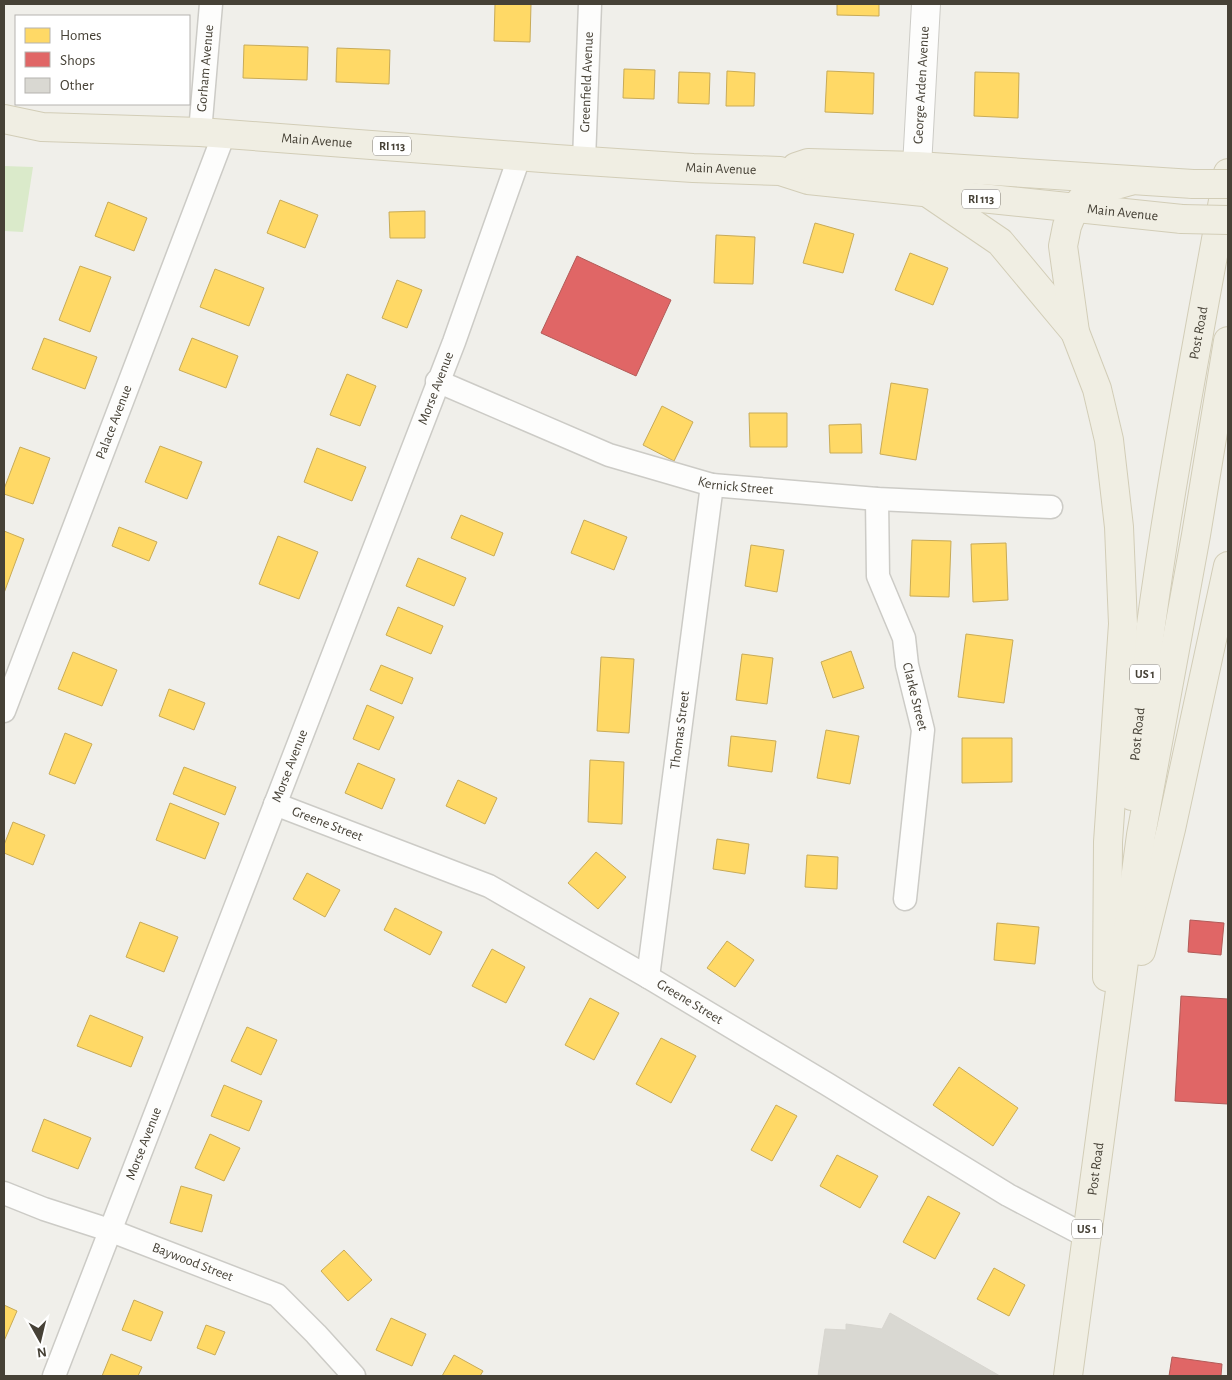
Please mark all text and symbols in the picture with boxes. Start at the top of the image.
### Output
legend [15,15,190,105]
street label: Gorham Avenue [195,24,216,112]
street label: George Arden Avenue [911,26,932,144]
text: Homes [60,28,102,43]
street label: Greenfield Avenue [578,31,596,133]
text: Shops [60,53,95,68]
text: Other [60,78,94,93]
street label: Main Avenue [281,131,353,151]
road number: RI 113 [373,136,411,156]
street label: Main Avenue [685,161,757,177]
road number: RI 113 [962,190,1000,208]
street label: Main Avenue [1086,202,1159,223]
street label: Post Road [1187,305,1211,361]
street label: Morse Avenue [416,350,456,427]
street label: Palace Avenue [94,383,135,461]
street label: Kernick Street [696,474,774,497]
street label: Clarke Street [900,661,930,733]
road number: US 1 [1130,664,1160,684]
street label: Thomas Street [668,690,692,770]
street label: Post Road [1128,707,1148,762]
street label: Morse Avenue [270,728,310,804]
street label: Greene Street [290,804,365,844]
street label: Greene Street [654,977,726,1027]
street label: Morse Avenue [123,1105,164,1182]
street label: Post Road [1085,1141,1106,1196]
road number: US 1 [1072,1220,1102,1238]
street label: Baywood Street [150,1240,235,1284]
north arrow [15,1315,65,1365]
text: N [36,1344,47,1359]

